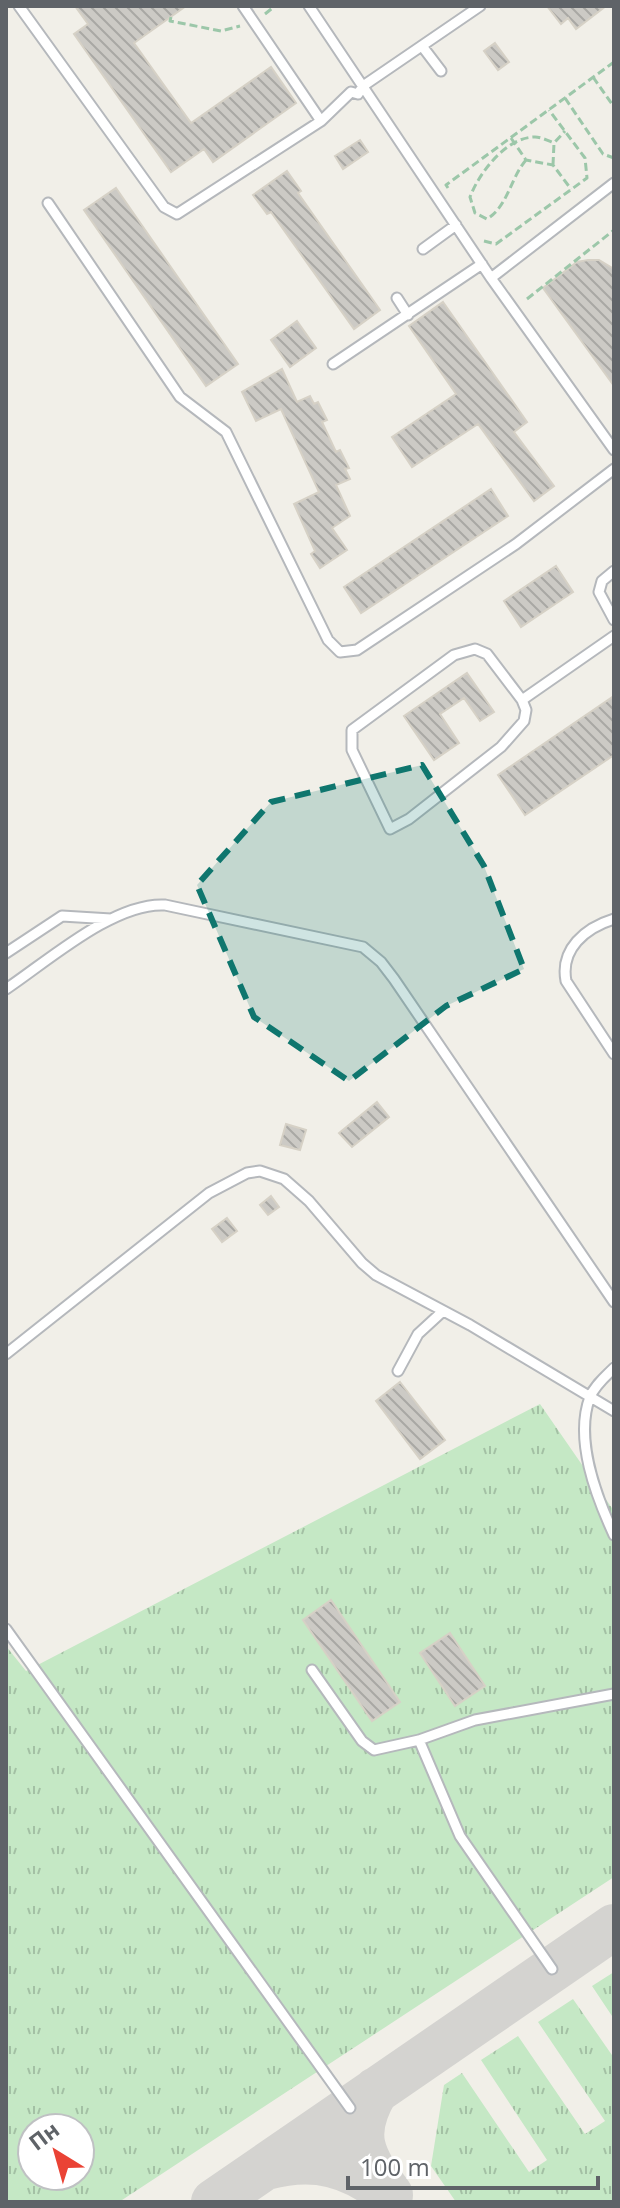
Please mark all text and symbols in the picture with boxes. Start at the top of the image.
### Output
north arrow [16,2112,96,2192]
text: Пн [22,2114,65,2157]
scale bar [348,2140,598,2190]
text: 100 m [360,2150,430,2183]

